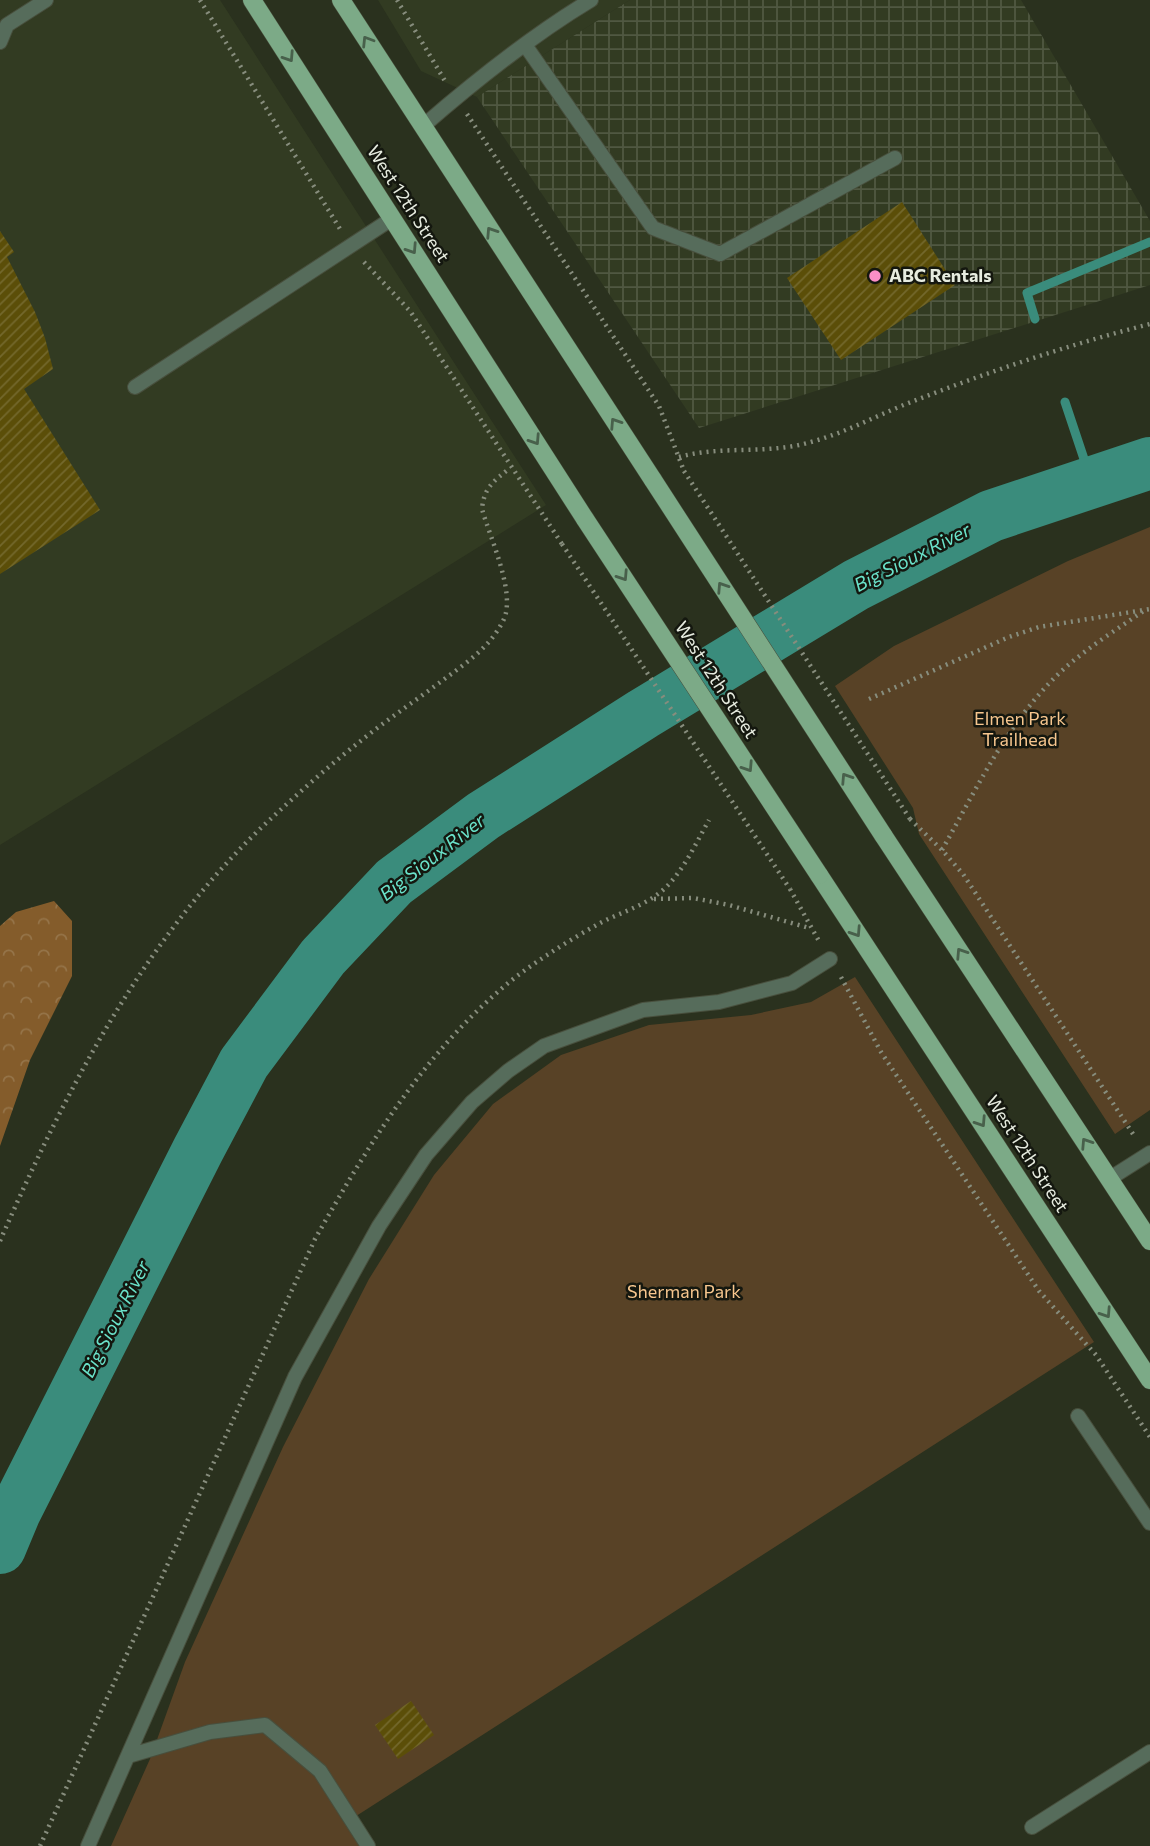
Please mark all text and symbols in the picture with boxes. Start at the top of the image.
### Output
one-way arrow [363,36,376,49]
one-way arrow [281,50,294,63]
street label: West 12th Street [363,141,455,266]
one-way arrow [486,227,499,240]
one-way arrow [404,241,417,254]
place label: ABC Rentals [889,264,992,286]
marker: ABC Rentals [867,268,883,284]
one-way arrow [611,418,624,431]
one-way arrow [526,432,539,445]
water label: Big Sioux River [850,517,975,596]
one-way arrow [615,569,628,582]
one-way arrow [718,582,731,595]
street label: West 12th Street [671,617,763,742]
park label: Elmen Park Trailhead [974,707,1066,750]
one-way arrow [739,759,752,772]
one-way arrow [841,772,854,785]
water label: Big Sioux River [374,807,490,905]
one-way arrow [848,924,861,937]
one-way arrow [957,948,969,961]
street label: West 12th Street [982,1091,1074,1216]
one-way arrow [973,1115,986,1128]
one-way arrow [1081,1138,1094,1151]
water label: Big Sioux River [75,1255,154,1381]
park label: Sherman Park [627,1280,741,1302]
one-way arrow [1097,1305,1110,1318]

